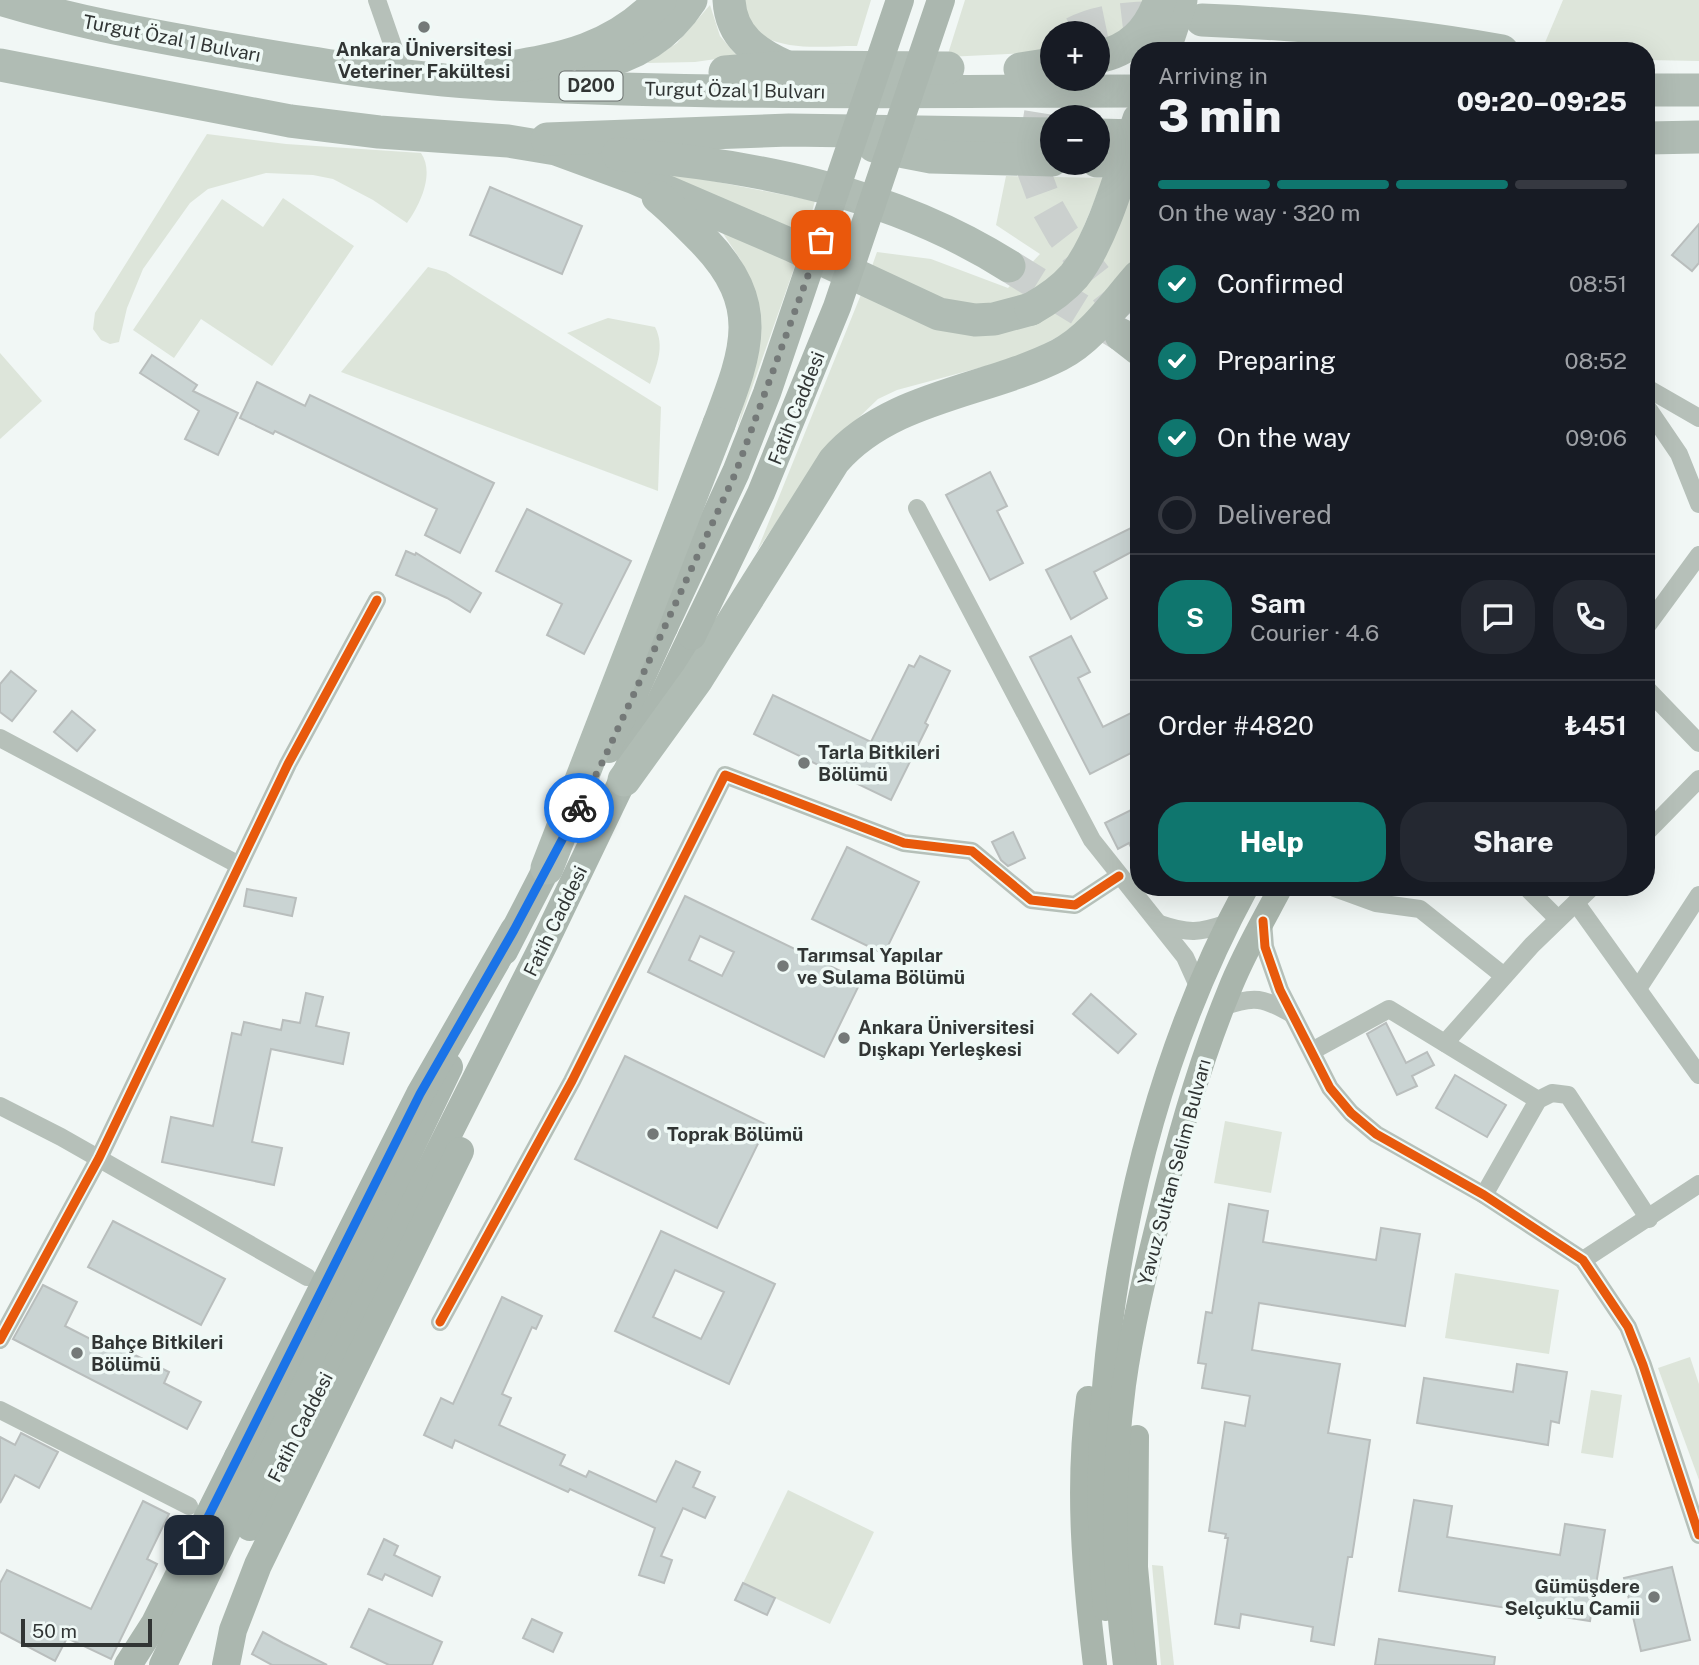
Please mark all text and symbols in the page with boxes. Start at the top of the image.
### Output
street label: Turgut Özal 1 Bulvarı [81,10,263,66]
marker: Ankara Üniversitesi Veteriner Fakültesi [416,19,432,35]
map controls [1040,21,1110,175]
button: + [1040,21,1110,91]
place label: Ankara Üniversitesi Veteriner Fakültesi [336,38,512,82]
text: Arriving in [1158,62,1268,89]
road number: D200 [560,72,622,100]
street label: Turgut Özal 1 Bulvarı [645,77,825,103]
text: 09:20–09:25 [1457,86,1627,117]
text: 3 min [1158,88,1282,142]
button: − [1040,105,1110,175]
text: On the way · 320 m [1158,199,1360,226]
pin [791,210,851,270]
icon: bag [802,221,840,259]
icon: check [1158,265,1196,303]
text: Confirmed [1217,268,1344,299]
text: 08:51 [1569,270,1627,297]
icon: check [1158,342,1196,380]
text: Preparing [1217,345,1336,376]
text: 08:52 [1565,347,1627,374]
street label: Fatih Caddesi [763,348,829,468]
icon: check [1158,419,1196,457]
text: On the way [1217,422,1351,453]
text: 09:06 [1565,424,1627,451]
text: Delivered [1217,499,1332,530]
button: chat [1461,580,1535,654]
button: phone [1553,580,1627,654]
text: Sam [1250,588,1306,619]
text: S [1186,602,1204,633]
text: Courier · 4.6 [1250,619,1379,646]
text: Order #4820 [1158,710,1314,741]
text: ₺451 [1565,710,1627,741]
place label: Tarla Bitkileri Bölümü [818,741,940,785]
marker: Tarla Bitkileri Bölümü [796,755,812,771]
courier [544,773,614,843]
icon: bike [560,789,598,827]
button: Help [1158,802,1386,882]
button: Share [1400,802,1627,882]
street label: Fatih Caddesi [519,862,591,980]
place label: Tarımsal Yapılar ve Sulama Bölümü [797,944,965,988]
marker: Tarımsal Yapılar ve Sulama Bölümü [775,958,791,974]
place label: Ankara Üniversitesi Dışkapı Yerleşkesi [858,1016,1034,1060]
marker: Ankara Üniversitesi Dışkapı Yerleşkesi [836,1030,852,1046]
street label: Yavuz Sultan Selim Bulvarı [1133,1056,1215,1288]
place label: Toprak Bölümü [667,1123,803,1145]
marker: Toprak Bölümü [645,1126,661,1142]
place label: Bahçe Bitkileri Bölümü [91,1331,223,1375]
marker: Bahçe Bitkileri Bölümü [69,1345,85,1361]
street label: Fatih Caddesi [263,1368,337,1486]
pin [164,1515,224,1575]
icon: home [175,1526,213,1564]
place label: Gümüşdere Selçuklu Camii [1505,1575,1640,1619]
marker: Gümüşdere Selçuklu Camii [1646,1589,1662,1605]
scale bar [21,1616,152,1648]
text: 50 m [32,1620,77,1642]

